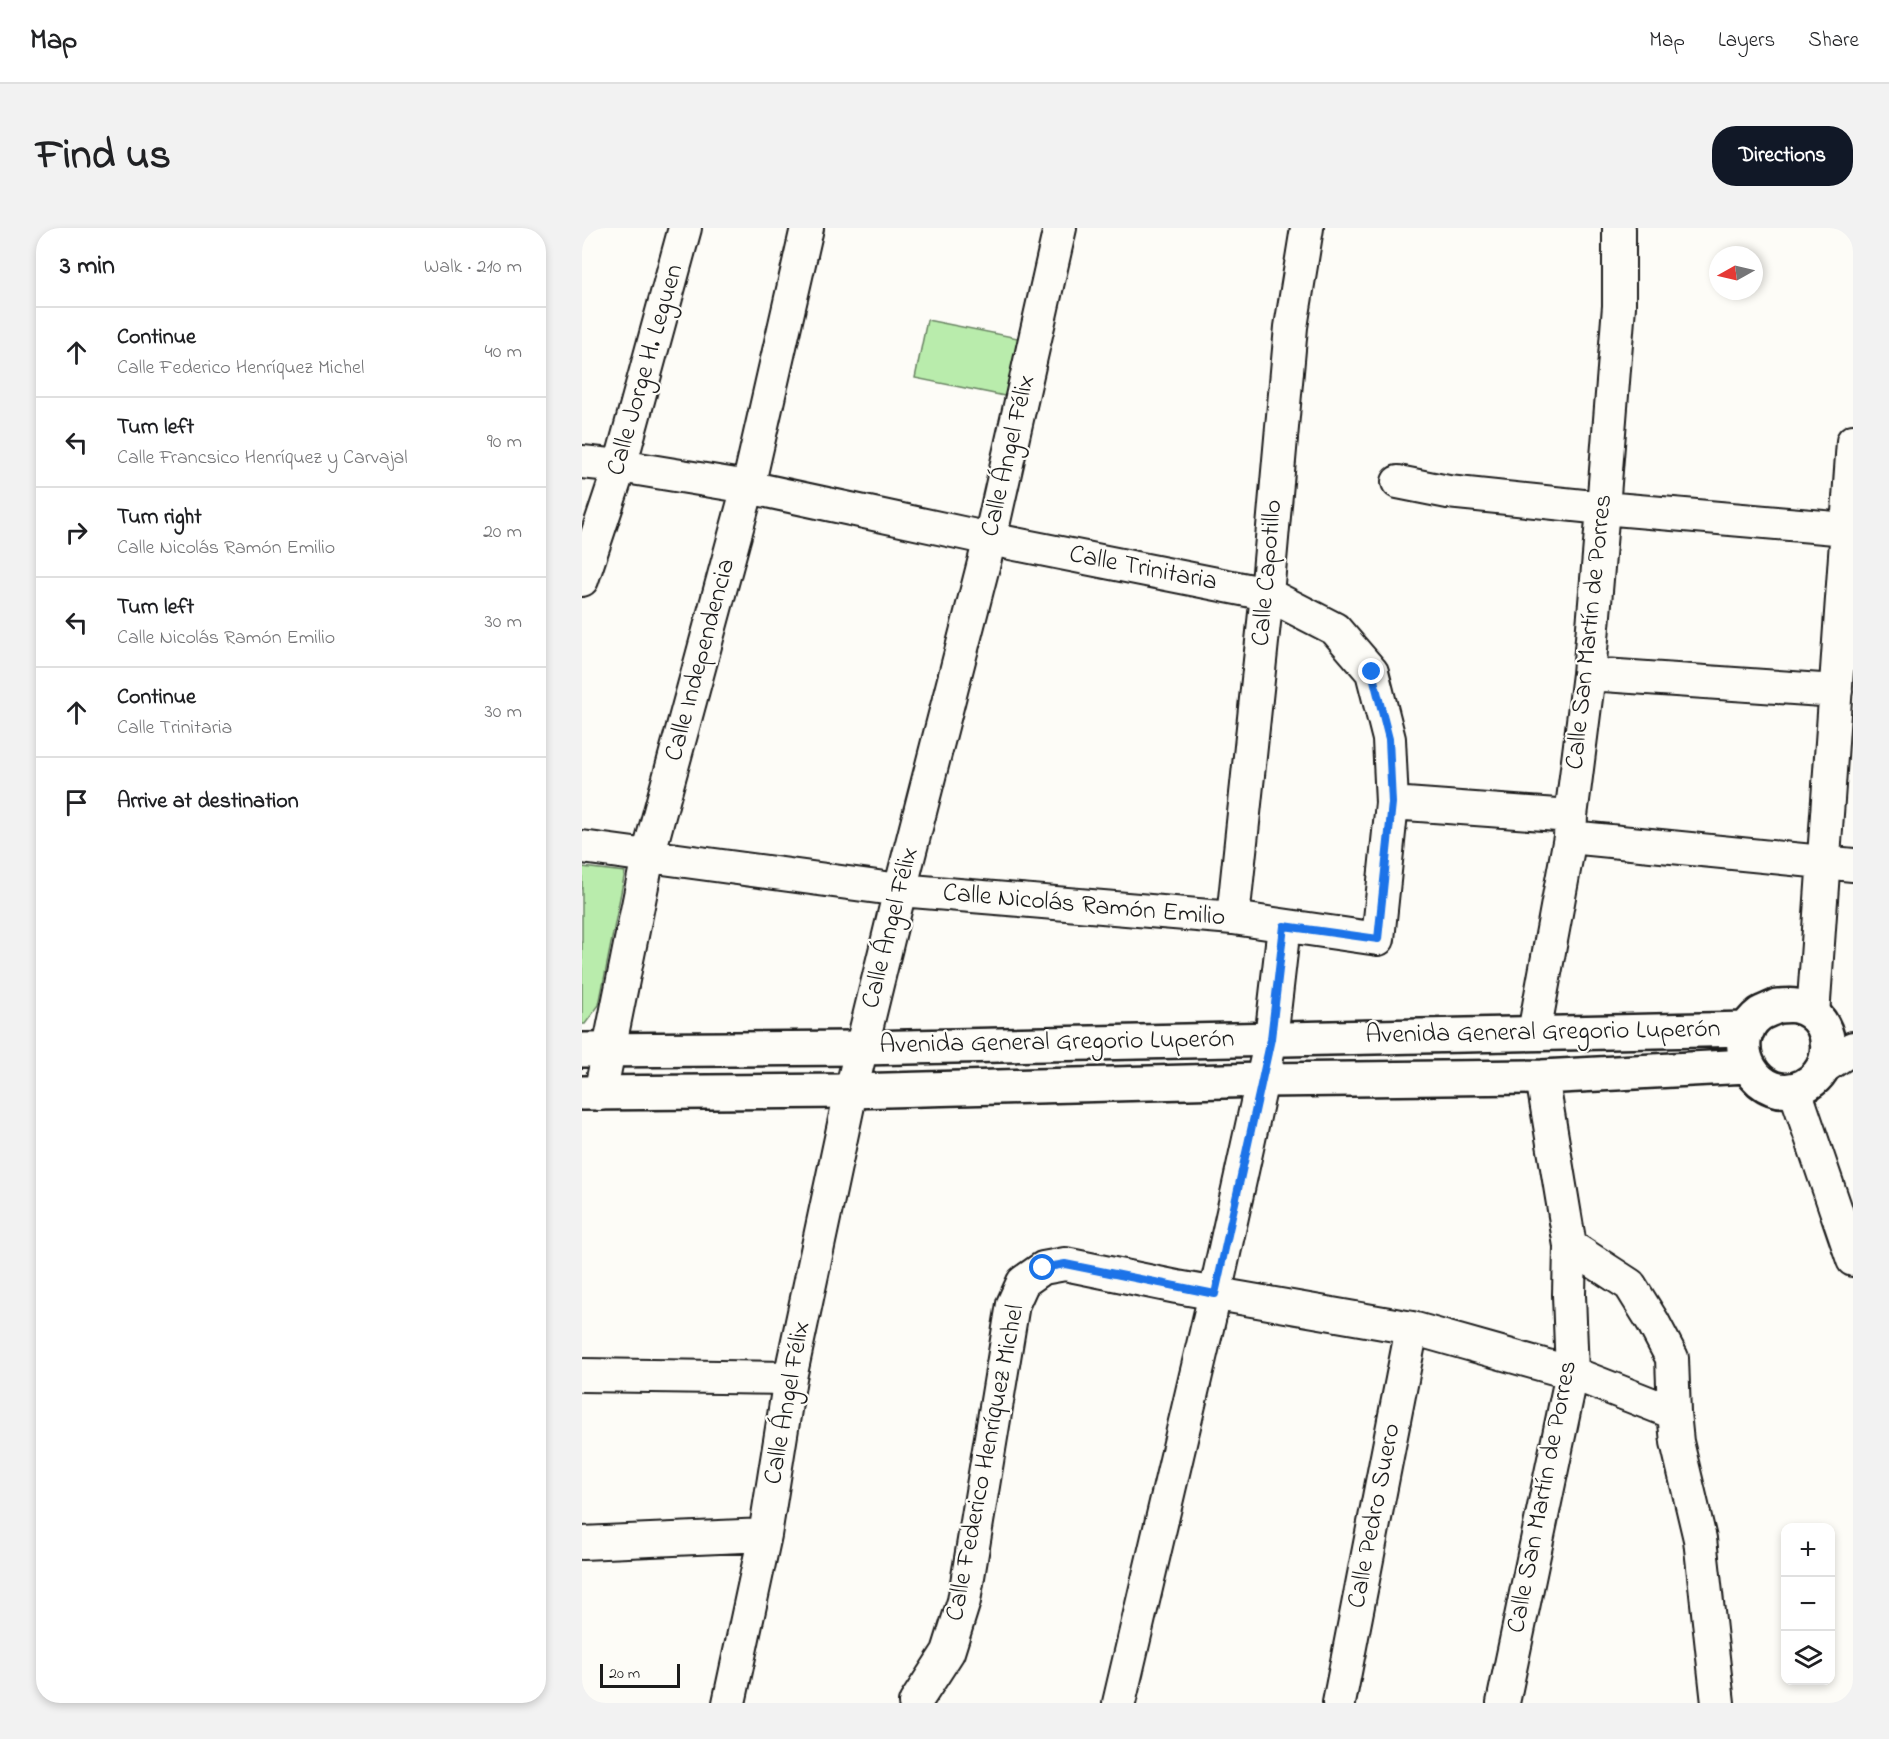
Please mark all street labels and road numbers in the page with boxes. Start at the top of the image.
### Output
street label: Calle Jorge H. Leguen [598,260,694,480]
street label: Calle Ángel Félix [972,371,1046,541]
street label: Calle San Martín de Porres [1557,492,1623,772]
street label: Calle Capotillo [1243,498,1293,648]
street label: Calle Trinitaria [1066,536,1220,602]
street label: Calle Independencia [656,554,746,766]
street label: Calle Ángel Félix [853,843,929,1013]
street label: Calle Nicolás Ramón Emilio [941,875,1227,937]
street label: Avenida General Gregorio Luperón [1365,1011,1721,1055]
street label: Avenida General Gregorio Luperón [879,1021,1235,1065]
street label: Calle Federico Henríquez Michel [937,1302,1035,1624]
street label: Calle Ángel Félix [755,1318,821,1488]
street label: Calle San Martín de Porres [1498,1358,1588,1636]
street label: Calle Pedro Suero [1338,1420,1412,1612]

